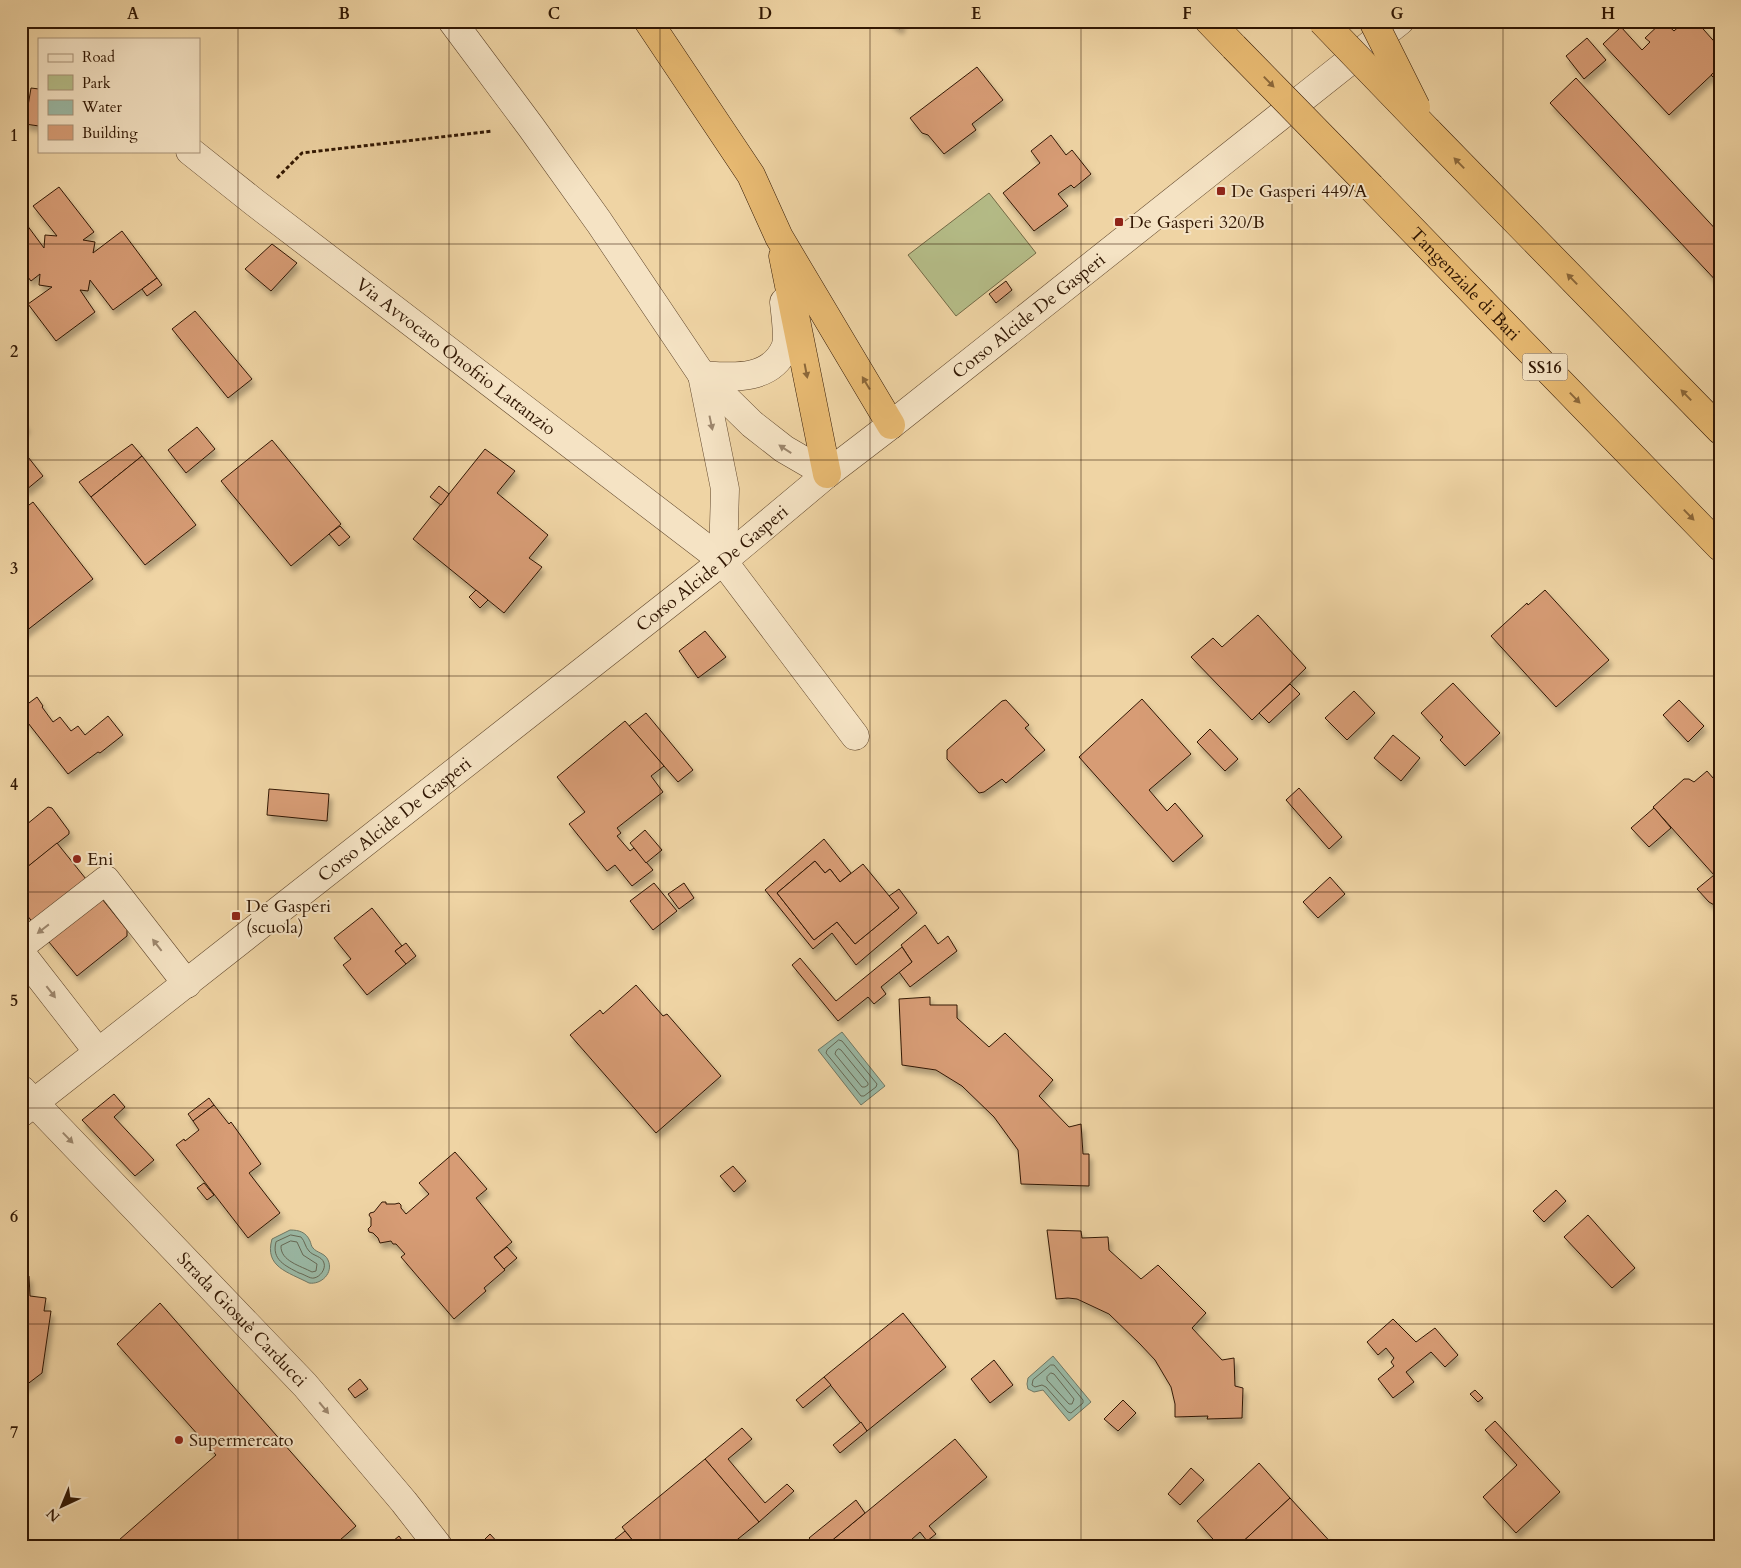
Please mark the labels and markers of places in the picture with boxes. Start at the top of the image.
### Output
place label: De Gasperi 449/A [1231,179,1367,204]
marker: De Gasperi 449/A [1215,185,1227,197]
place label: De Gasperi 320/B [1129,210,1265,235]
marker: De Gasperi 320/B [1113,216,1125,228]
place label: Eni [87,847,113,872]
marker: Eni [71,853,83,865]
place label: De Gasperi (scuola) [246,894,331,940]
marker: De Gasperi (scuola) [230,910,242,922]
place label: Supermercato [189,1428,294,1453]
marker: Supermercato [173,1434,185,1446]

